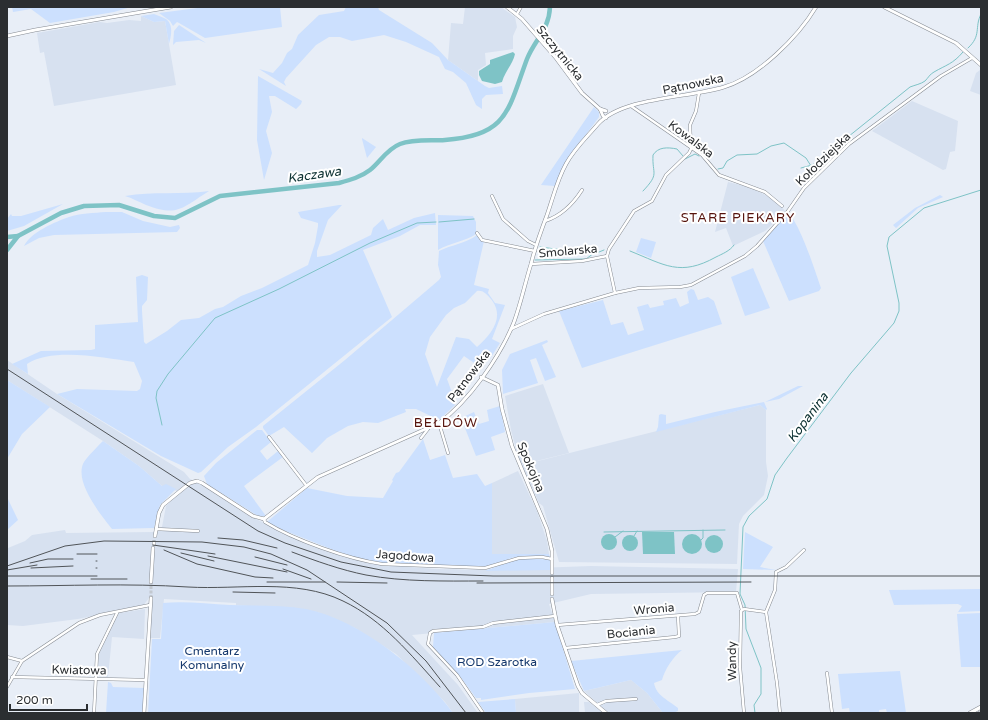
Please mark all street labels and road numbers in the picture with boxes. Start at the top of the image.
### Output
street label: Szczytnicka [534,23,586,83]
street label: Pątnowska [661,71,725,97]
street label: Kowalska [665,117,717,161]
street label: Kołodziejska [793,129,853,189]
street label: Smolarska [538,241,598,261]
street label: Pątnowska [445,347,493,405]
street label: Spokojna [514,440,548,494]
street label: Jagodowa [375,547,435,565]
street label: Wronia [633,600,675,618]
street label: Bociania [606,622,656,642]
street label: Wandy [725,640,739,681]
street label: Kwiatowa [51,663,107,677]

